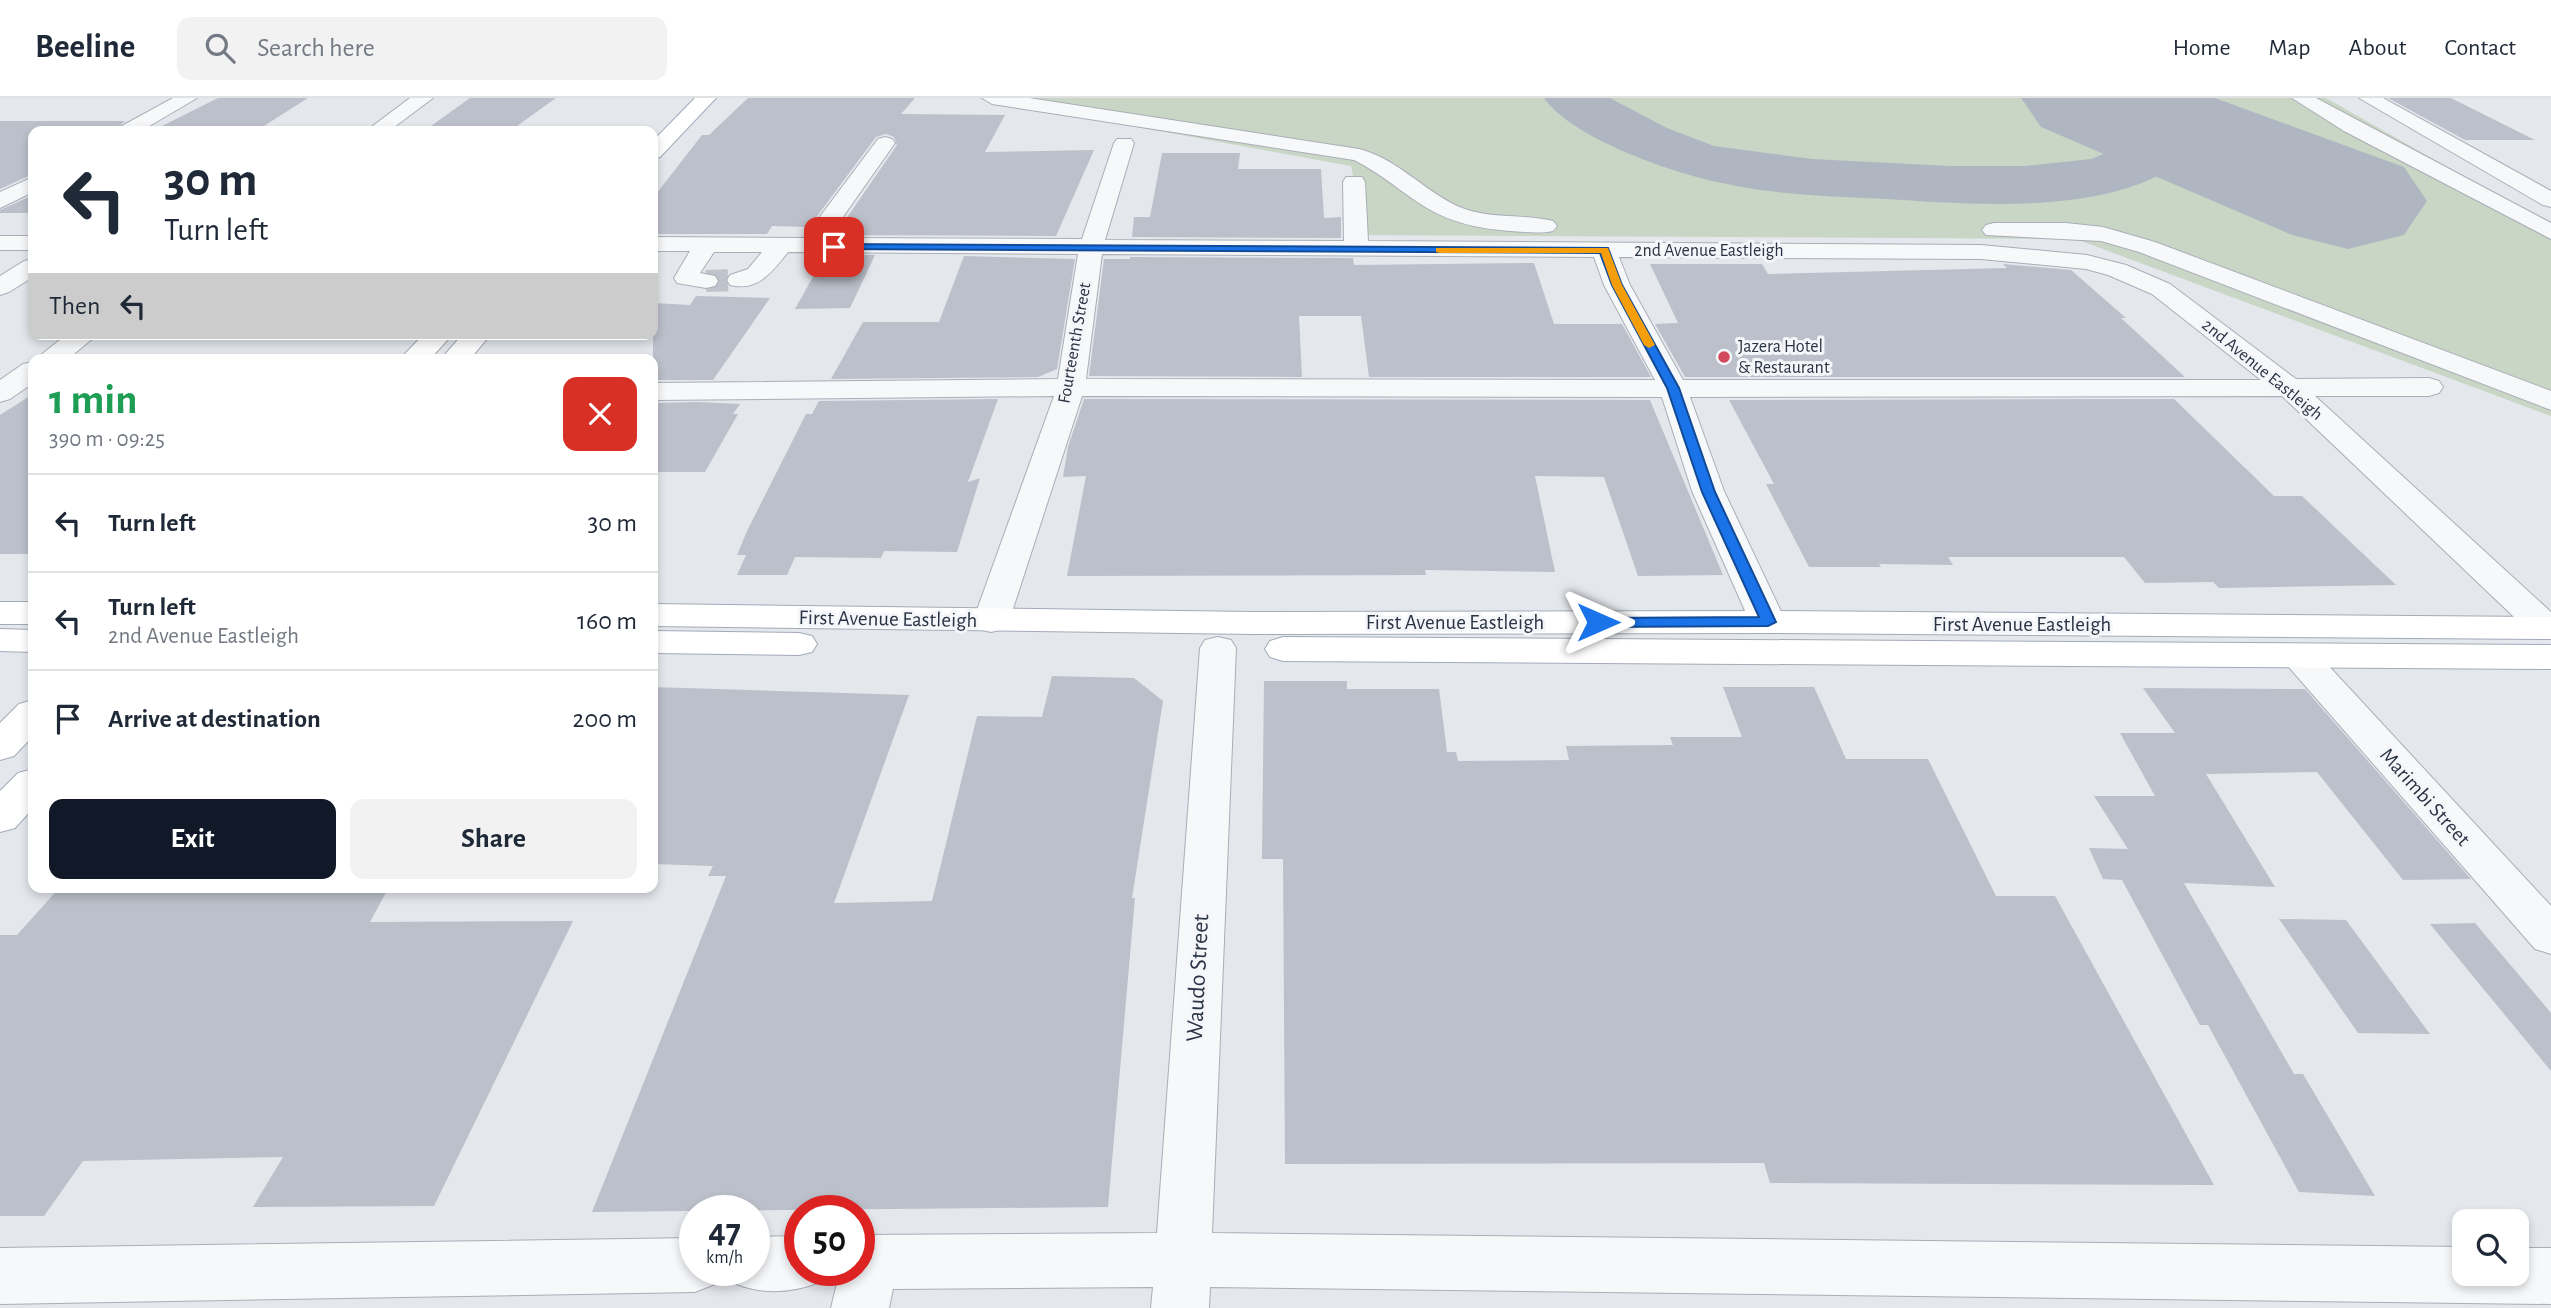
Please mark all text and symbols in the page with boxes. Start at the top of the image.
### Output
search box [177,17,667,80]
icon: search [201,29,239,67]
text: Beeline [35,31,135,64]
text: Search here [257,35,375,61]
text: Home [2173,36,2231,60]
text: Map [2269,36,2311,60]
text: About [2349,36,2406,60]
text: Contact [2444,36,2516,60]
icon: left [49,154,140,245]
text: 30 m [164,156,258,205]
text: Turn left [164,214,268,246]
pin [804,217,864,277]
icon: arrive [815,228,853,266]
street label: 2nd Avenue Eastleigh [1634,242,1784,260]
street label: Fourteenth Street [1055,281,1095,405]
icon: left [114,287,152,325]
text: Then [49,293,100,319]
street label: 2nd Avenue Eastleigh [2198,316,2326,424]
place label: Jazera Hotel & Restaurant [1738,338,1830,377]
marker: Jazera Hotel & Restaurant [1716,349,1732,365]
button: close [563,377,637,451]
text: 1 min [49,379,138,421]
text: 390 m · 09:25 [49,428,165,451]
icon: left [49,504,87,542]
text: Turn left [108,510,196,536]
text: 30 m [587,510,637,536]
position arrow [1561,585,1635,659]
text: Turn left [108,594,196,620]
icon: left [49,602,87,640]
street label: First Avenue Eastleigh [799,607,977,631]
text: 160 m [577,608,637,634]
street label: First Avenue Eastleigh [1366,612,1544,633]
street label: First Avenue Eastleigh [1933,614,2111,635]
text: 2nd Avenue Eastleigh [108,625,299,648]
icon: arrive [49,700,87,738]
text: Arrive at destination [108,706,321,732]
text: 200 m [573,706,637,732]
street label: Marimbi Street [2376,744,2474,850]
button: Exit [49,799,336,879]
button: Share [350,799,637,879]
street label: Waudo Street [1183,913,1213,1043]
speed limit sign: 50 [784,1195,875,1286]
map controls [2452,1209,2529,1286]
button: search [2452,1209,2529,1286]
text: 47 [708,1214,741,1249]
text: km/h [706,1249,743,1267]

